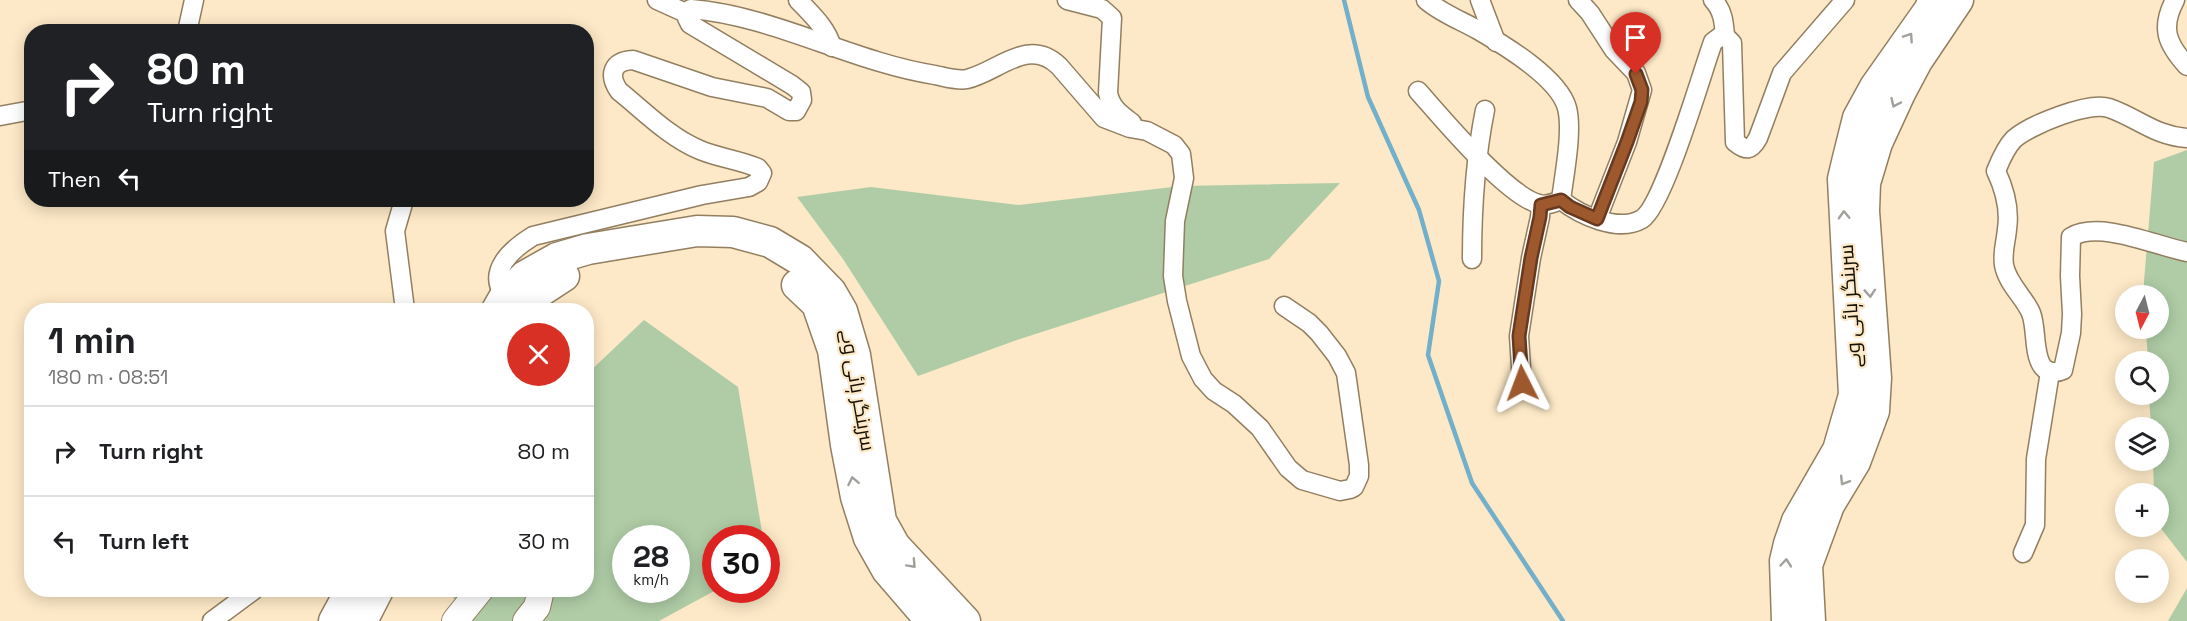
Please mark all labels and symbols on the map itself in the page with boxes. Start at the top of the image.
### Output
pin [1610,12,1661,74]
one-way arrow [1902,32,1913,43]
one-way arrow [1890,97,1902,108]
one-way arrow [1838,210,1851,219]
street label: سرینگر ہائی وے [1833,243,1867,369]
north arrow [2115,285,2169,339]
one-way arrow [1863,288,1876,297]
street label: سرینگر ہائی وے [834,327,882,453]
position arrow [1490,351,1554,415]
one-way arrow [1839,475,1851,485]
one-way arrow [847,476,859,485]
speed limit sign: 30 [702,525,780,603]
one-way arrow [905,557,916,568]
one-way arrow [1780,558,1793,567]

